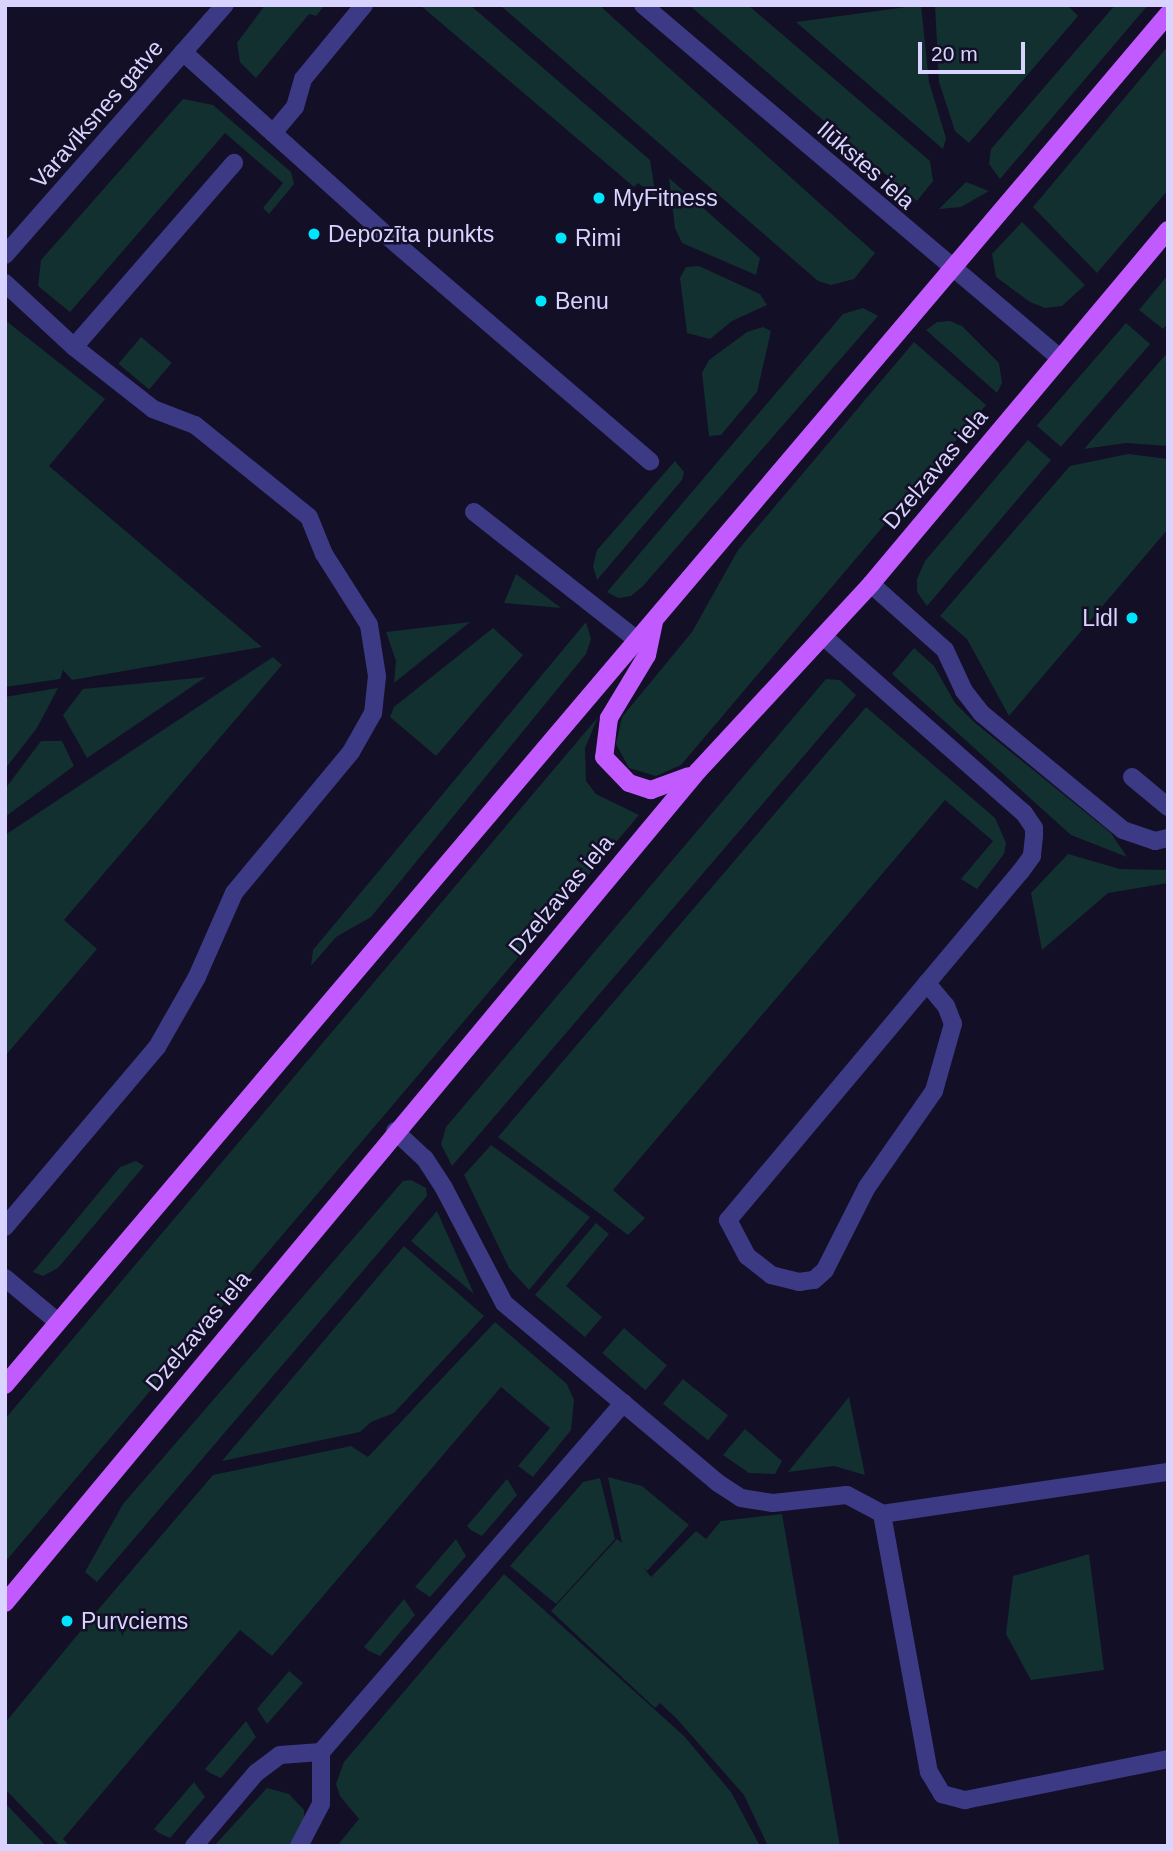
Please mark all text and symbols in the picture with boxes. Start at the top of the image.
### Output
scale bar [921,28,1028,72]
street label: Varavīksnes gatve [25,34,169,194]
text: 20 m [931,42,978,65]
street label: Ilūkstes iela [812,115,920,215]
place label: MyFitness [613,184,718,212]
marker: MyFitness [591,190,607,206]
place label: Depozīta punkts [328,220,494,248]
place label: Rimi [575,224,621,252]
marker: Depozīta punkts [306,226,322,242]
marker: Rimi [553,230,569,246]
place label: Benu [555,287,609,315]
marker: Benu [533,293,549,309]
street label: Dzelzavas iela [877,403,993,535]
place label: Lidl [1082,604,1118,632]
marker: Lidl [1124,610,1140,626]
street label: Dzelzavas iela [503,829,619,961]
street label: Dzelzavas iela [140,1265,256,1397]
place label: Purvciems [81,1607,188,1635]
marker: Purvciems [59,1613,75,1629]

